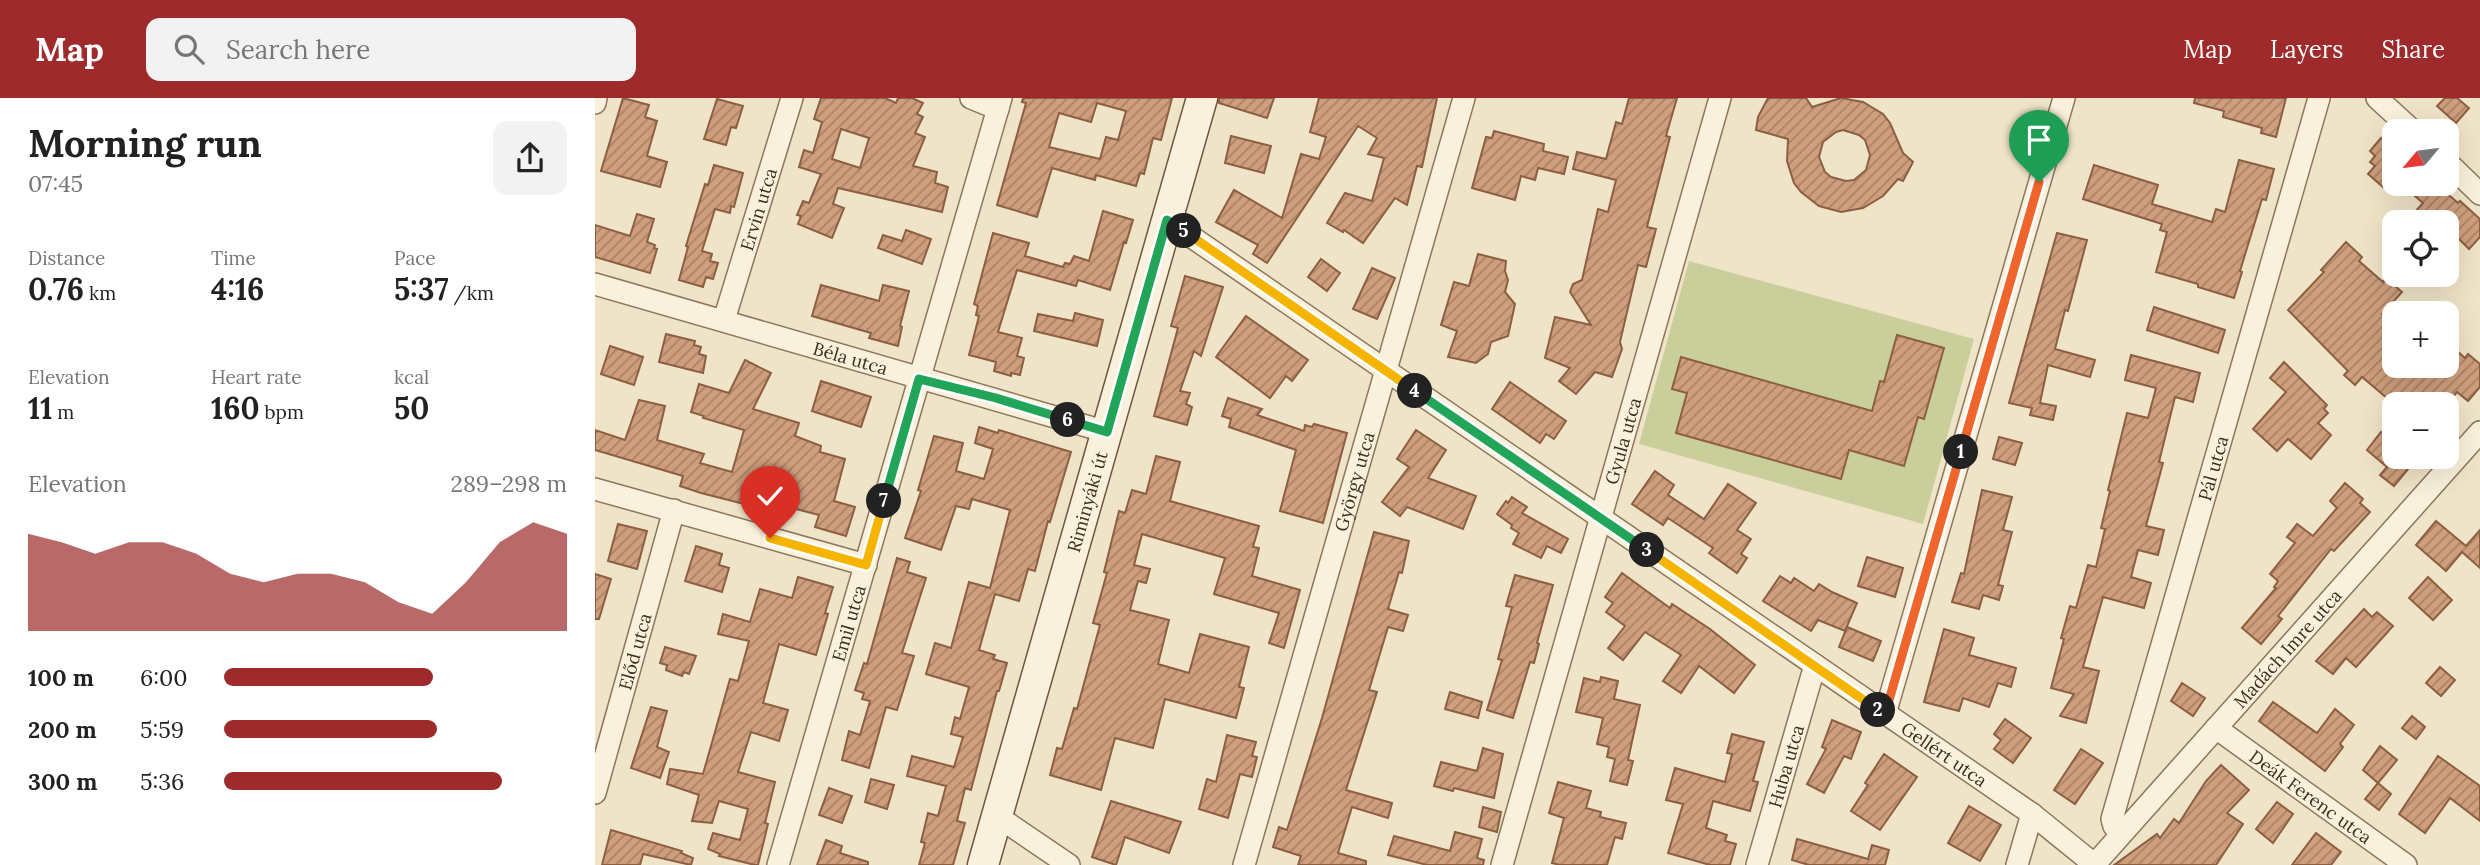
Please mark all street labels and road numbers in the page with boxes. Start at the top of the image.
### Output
street label: Ervin utca [734,165,781,253]
street label: Béla utca [811,336,890,380]
street label: Gyula utca [1599,395,1646,487]
street label: György utca [1329,429,1379,534]
street label: Pál utca [2193,433,2233,503]
street label: Riminyáki út [1061,448,1112,555]
street label: Emil utca [826,582,870,664]
street label: Madách Imre utca [2228,584,2346,713]
street label: Előd utca [613,610,656,692]
street label: Gellért utca [1897,716,1992,791]
street label: Huba utca [1763,722,1809,810]
street label: Deák Ferenc utca [2245,745,2377,848]

